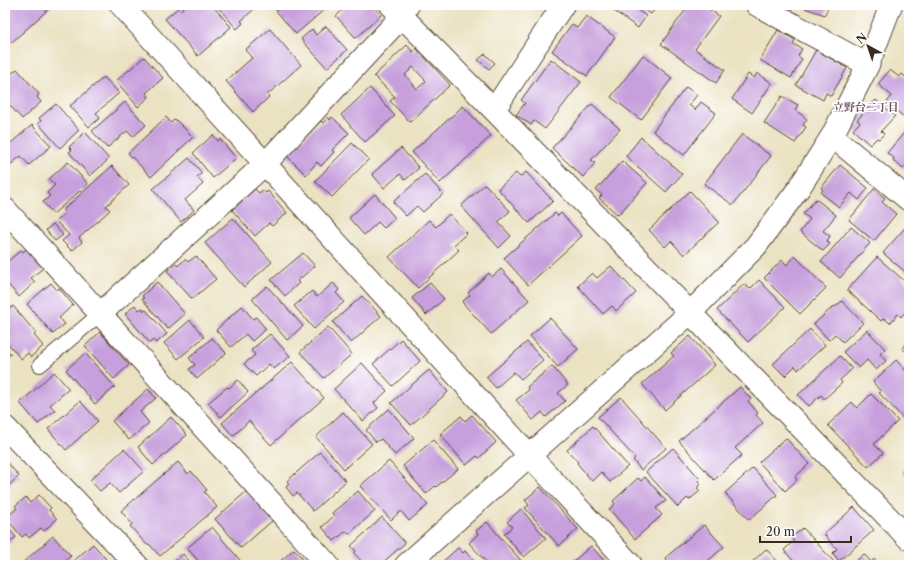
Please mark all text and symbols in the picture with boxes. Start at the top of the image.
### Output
north arrow [848,26,888,66]
text: N [853,30,870,47]
district label: 立野台二丁目 [833,100,899,114]
scale bar [760,518,851,544]
text: 20 m [766,524,795,539]

